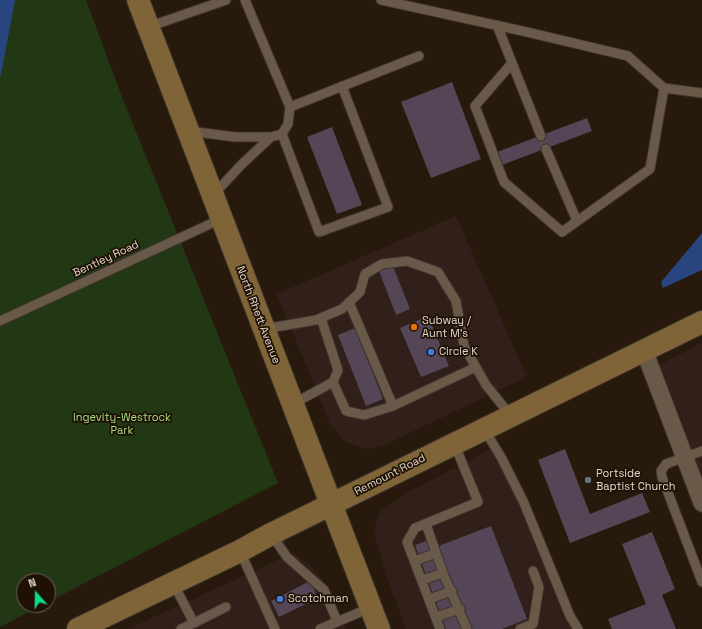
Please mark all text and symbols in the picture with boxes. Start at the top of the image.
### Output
street label: Bentley Road [71,238,141,280]
street label: North Rhett Avenue [233,264,283,366]
place label: Subway / Aunt M's [422,314,471,340]
marker: Subway / Aunt M's [409,322,419,332]
place label: Circle K [439,345,478,359]
marker: Circle K [426,347,436,357]
park label: Ingevity-Westrock Park [73,411,171,437]
street label: Remount Road [352,451,428,499]
place label: Portside Baptist Church [596,467,675,493]
marker: Portside Baptist Church [583,475,593,485]
north arrow [16,573,56,613]
text: N [26,575,38,591]
place label: Scotchman [288,592,349,606]
marker: Scotchman [275,594,285,604]

